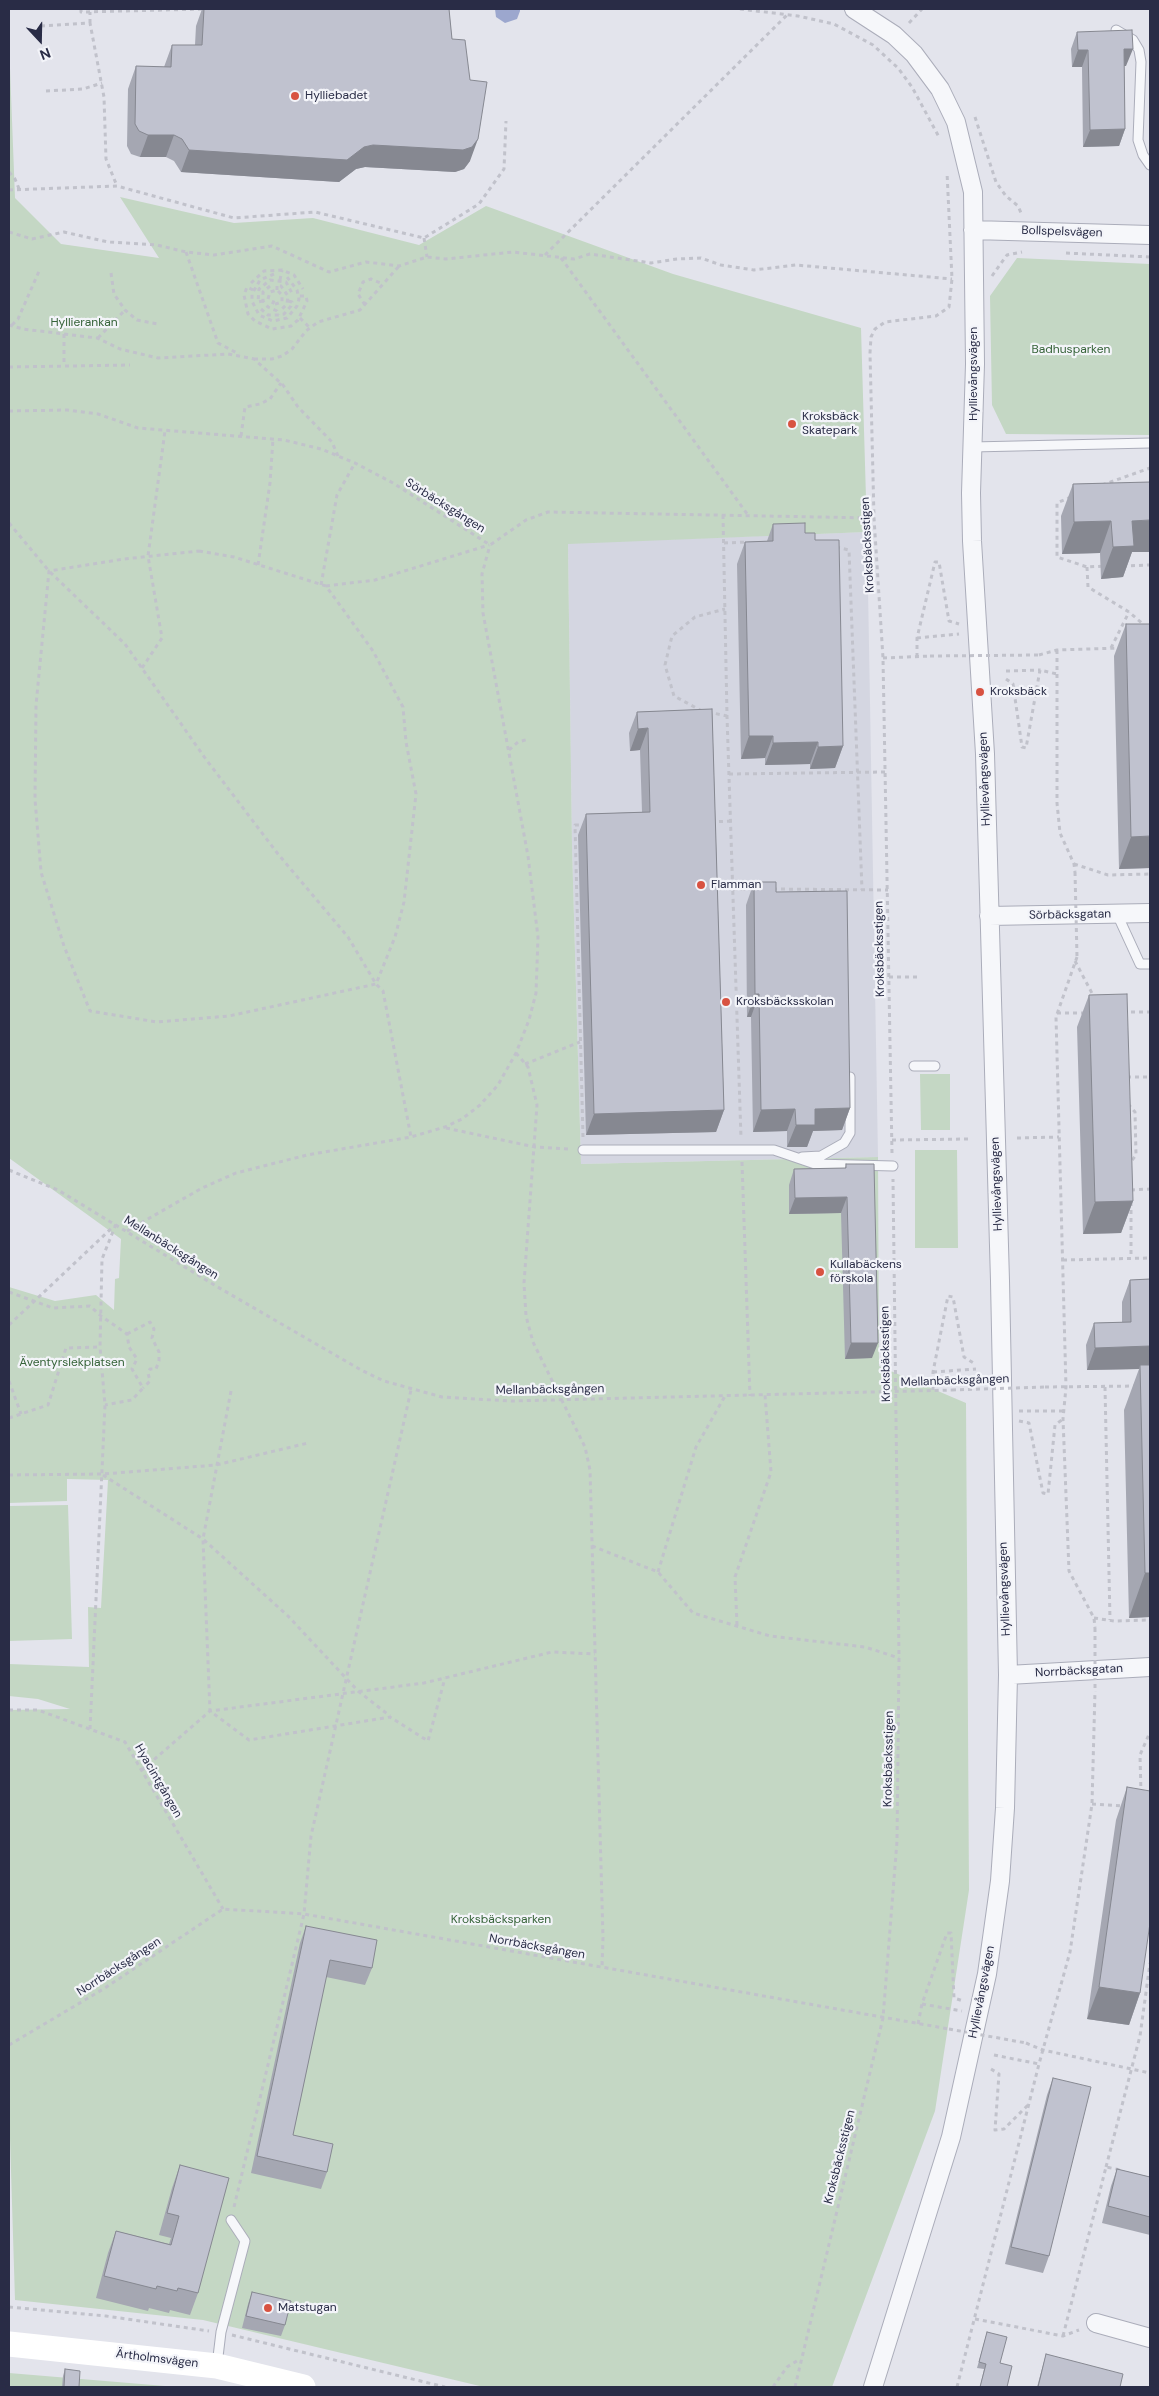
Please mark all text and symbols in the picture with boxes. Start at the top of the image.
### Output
north arrow [15,15,65,65]
text: N [37,44,53,64]
place label: Hylliebadet [305,89,368,103]
marker: Hylliebadet [289,90,301,102]
street label: Bollspelsvägen [1021,223,1103,241]
park label: Hyllierankan [50,316,118,330]
street label: Hyllievångsvägen [967,327,981,421]
park label: Badhusparken [1032,343,1110,357]
place label: Kroksbäck Skatepark [802,410,859,438]
marker: Kroksbäck Skatepark [786,418,798,430]
street label: Sörbäcksgången [402,476,488,536]
street label: Kroksbäcksstigen [858,497,878,593]
place label: Kroksbäck [990,685,1047,699]
marker: Kroksbäck [974,686,986,698]
street label: Hyllievångsvägen [976,732,994,826]
place label: Flamman [711,878,761,892]
marker: Flamman [695,879,707,891]
street label: Kroksbäcksstigen [872,901,888,997]
street label: Sörbäcksgatan [1029,907,1111,923]
place label: Kroksbäcksskolan [736,995,834,1009]
marker: Kroksbäcksskolan [720,996,732,1008]
street label: Hyllievångsvägen [988,1137,1006,1231]
street label: Mellanbäcksgången [121,1213,221,1283]
place label: Kullabäckens förskola [830,1258,902,1286]
marker: Kullabäckens förskola [814,1266,826,1278]
street label: Kroksbäcksstigen [878,1306,894,1402]
park label: Äventyrslekplatsen [19,1356,125,1370]
street label: Mellanbäcksgången [900,1372,1010,1390]
street label: Mellanbäcksgången [496,1382,604,1398]
street label: Hyllievångsvägen [996,1542,1014,1636]
street label: Norrbäcksgatan [1035,1662,1123,1680]
street label: Kroksbäcksstigen [881,1711,897,1807]
street label: Hyacintgången [131,1742,185,1820]
park label: Kroksbäcksparken [451,1913,551,1927]
street label: Norrbäcksgången [488,1931,586,1963]
street label: Norrbäcksgången [74,1934,164,2000]
street label: Hyllievångsvägen [966,1944,998,2040]
street label: Kroksbäcksstigen [821,2109,859,2205]
place label: Matstugan [278,2301,337,2315]
marker: Matstugan [262,2302,274,2314]
street label: Ärtholmsvägen [115,2347,199,2371]

